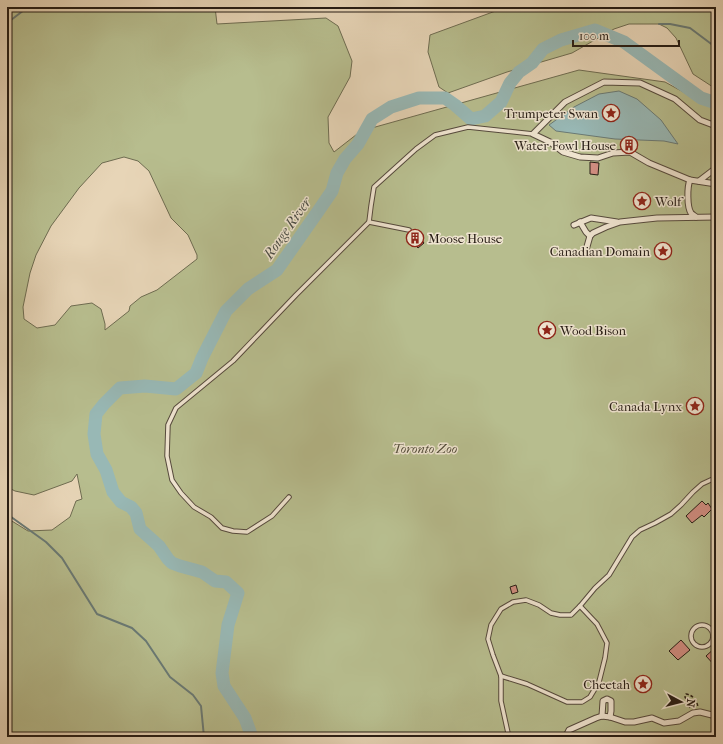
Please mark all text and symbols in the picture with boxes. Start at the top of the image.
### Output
scale bar [573,22,679,48]
text: 100 m [579,29,609,43]
place icon: Trumpeter Swan [601,103,621,123]
place label: Trumpeter Swan [504,106,598,121]
building icon: Water Fowl House [619,135,639,155]
place label: Water Fowl House [513,138,617,153]
place icon: Wolf [632,191,652,211]
water label: Rouge River [259,193,316,263]
place label: Wolf [654,194,684,209]
building icon: Moose House [405,228,425,248]
place label: Moose House [428,231,503,246]
place icon: Canadian Domain [653,241,673,261]
place label: Canadian Domain [550,244,650,259]
place icon: Wood Bison [537,320,557,340]
place label: Wood Bison [559,323,627,338]
place icon: Canada Lynx [685,396,705,416]
place label: Canada Lynx [609,399,682,414]
park label: Toronto Zoo [393,441,458,456]
place icon: Cheetah [633,674,653,694]
place label: Cheetah [583,677,631,692]
north arrow [661,682,701,722]
text: N [683,698,697,709]

